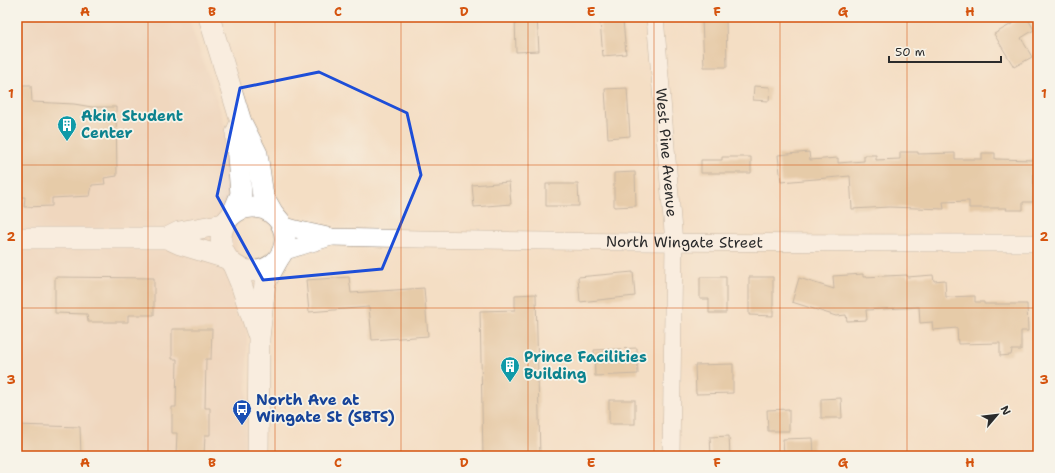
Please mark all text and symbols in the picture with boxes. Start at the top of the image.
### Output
text: A [80,3,90,20]
text: B [208,3,216,20]
text: C [334,3,342,20]
text: D [459,3,469,20]
text: E [587,3,596,20]
text: F [713,3,721,20]
text: G [838,3,849,20]
text: H [965,3,975,20]
scale bar [889,38,1001,64]
text: 50 m [895,44,925,60]
text: 1 [8,85,14,102]
text: 1 [1041,85,1047,102]
street label: West Pine Avenue [651,87,682,218]
place label: Akin Student Center [81,106,183,143]
building icon: Akin Student Center [56,114,78,142]
text: 2 [6,228,16,245]
text: 2 [1039,228,1049,245]
street label: North Wingate Street [606,232,763,253]
place label: Prince Facilities Building [524,347,647,384]
building icon: Prince Facilities Building [499,355,521,383]
text: 3 [6,371,16,388]
text: 3 [1039,371,1049,388]
place label: North Ave at Wingate St (SBTS) [256,390,395,427]
north arrow [977,395,1017,435]
bus stop icon: North Ave at Wingate St (SBTS) [231,398,253,426]
text: N [997,403,1014,418]
text: A [80,454,90,471]
text: B [208,454,216,471]
text: C [334,454,342,471]
text: D [459,454,469,471]
text: E [587,454,596,471]
text: F [713,454,721,471]
text: G [838,454,849,471]
text: H [965,454,975,471]

